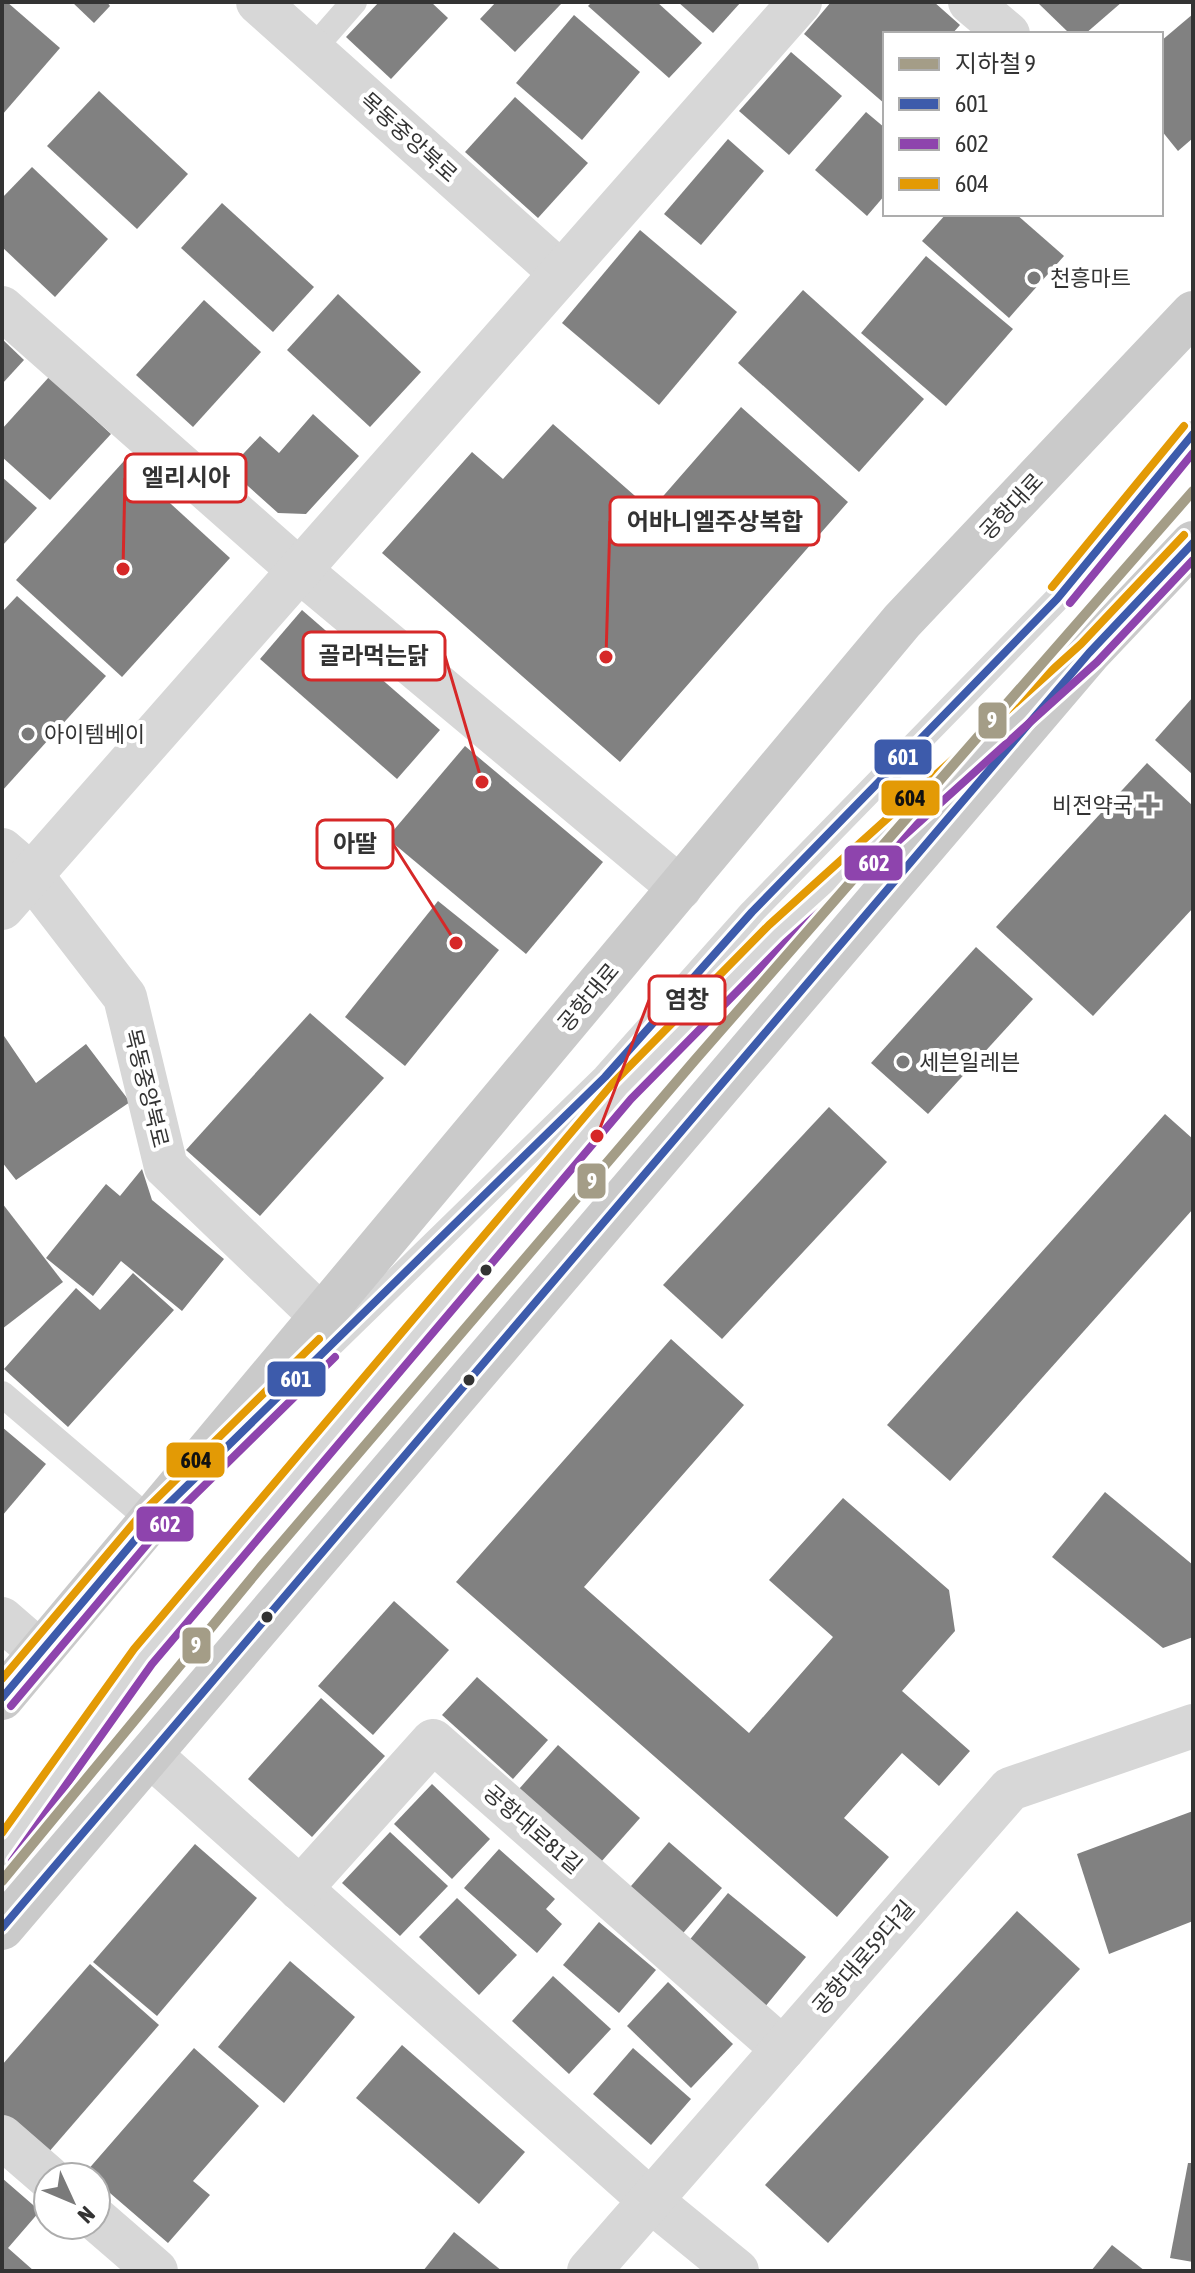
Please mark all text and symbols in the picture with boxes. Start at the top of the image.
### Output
legend [883,32,1163,216]
text: 지하철 9 [955,50,1036,77]
street label: 목동중앙북로 [355,87,463,187]
text: 601 [955,90,989,117]
text: 602 [955,130,989,157]
text: 604 [955,170,989,197]
place label: 천흥마트 [1050,265,1131,291]
marker: 천흥마트 [1025,269,1043,287]
callout: 엘리시아 [125,454,246,502]
text: 엘리시아 [142,464,230,491]
street label: 공항대로 [974,468,1048,544]
callout: 어바니엘주상복합 [610,497,819,545]
text: 어바니엘주상복합 [627,508,803,535]
callout: 골라먹는닭 [303,632,445,680]
text: 골라먹는닭 [319,642,429,669]
line badge: 9 [977,701,1008,740]
text: 9 [987,707,997,733]
place label: 아이템베이 [44,721,145,747]
marker: 아이템베이 [19,725,37,743]
line badge: 601 [873,738,933,776]
text: 601 [887,744,919,770]
line badge: 604 [880,779,941,817]
text: 604 [894,785,926,811]
place label: 비전약국 [1052,792,1133,818]
marker: 비전약국 [1140,796,1158,814]
callout: 아딸 [317,820,393,868]
text: 아딸 [333,830,377,857]
line badge: 602 [843,844,904,882]
text: 602 [858,850,890,876]
street label: 공항대로 [552,958,624,1036]
callout: 염창 [649,976,725,1024]
text: 염창 [665,986,709,1013]
street label: 목동중앙북로 [120,1026,174,1150]
place label: 세븐일레븐 [919,1049,1020,1075]
marker: 세븐일레븐 [894,1053,912,1071]
line badge: 9 [576,1162,607,1200]
text: 9 [587,1168,597,1194]
unlabelled marker [478,1262,494,1278]
line badge: 601 [266,1360,327,1398]
text: 601 [280,1366,312,1392]
unlabelled marker [461,1372,477,1388]
line badge: 604 [165,1441,226,1479]
text: 604 [180,1447,212,1473]
line badge: 602 [135,1505,195,1543]
text: 602 [149,1511,181,1537]
unlabelled marker [259,1609,275,1625]
line badge: 9 [181,1626,212,1665]
text: 9 [191,1632,201,1658]
street label: 공항대로81길 [478,1779,588,1879]
street label: 공항대로59다길 [807,1895,919,2019]
north arrow [32,2161,112,2241]
text: N [73,2201,100,2229]

